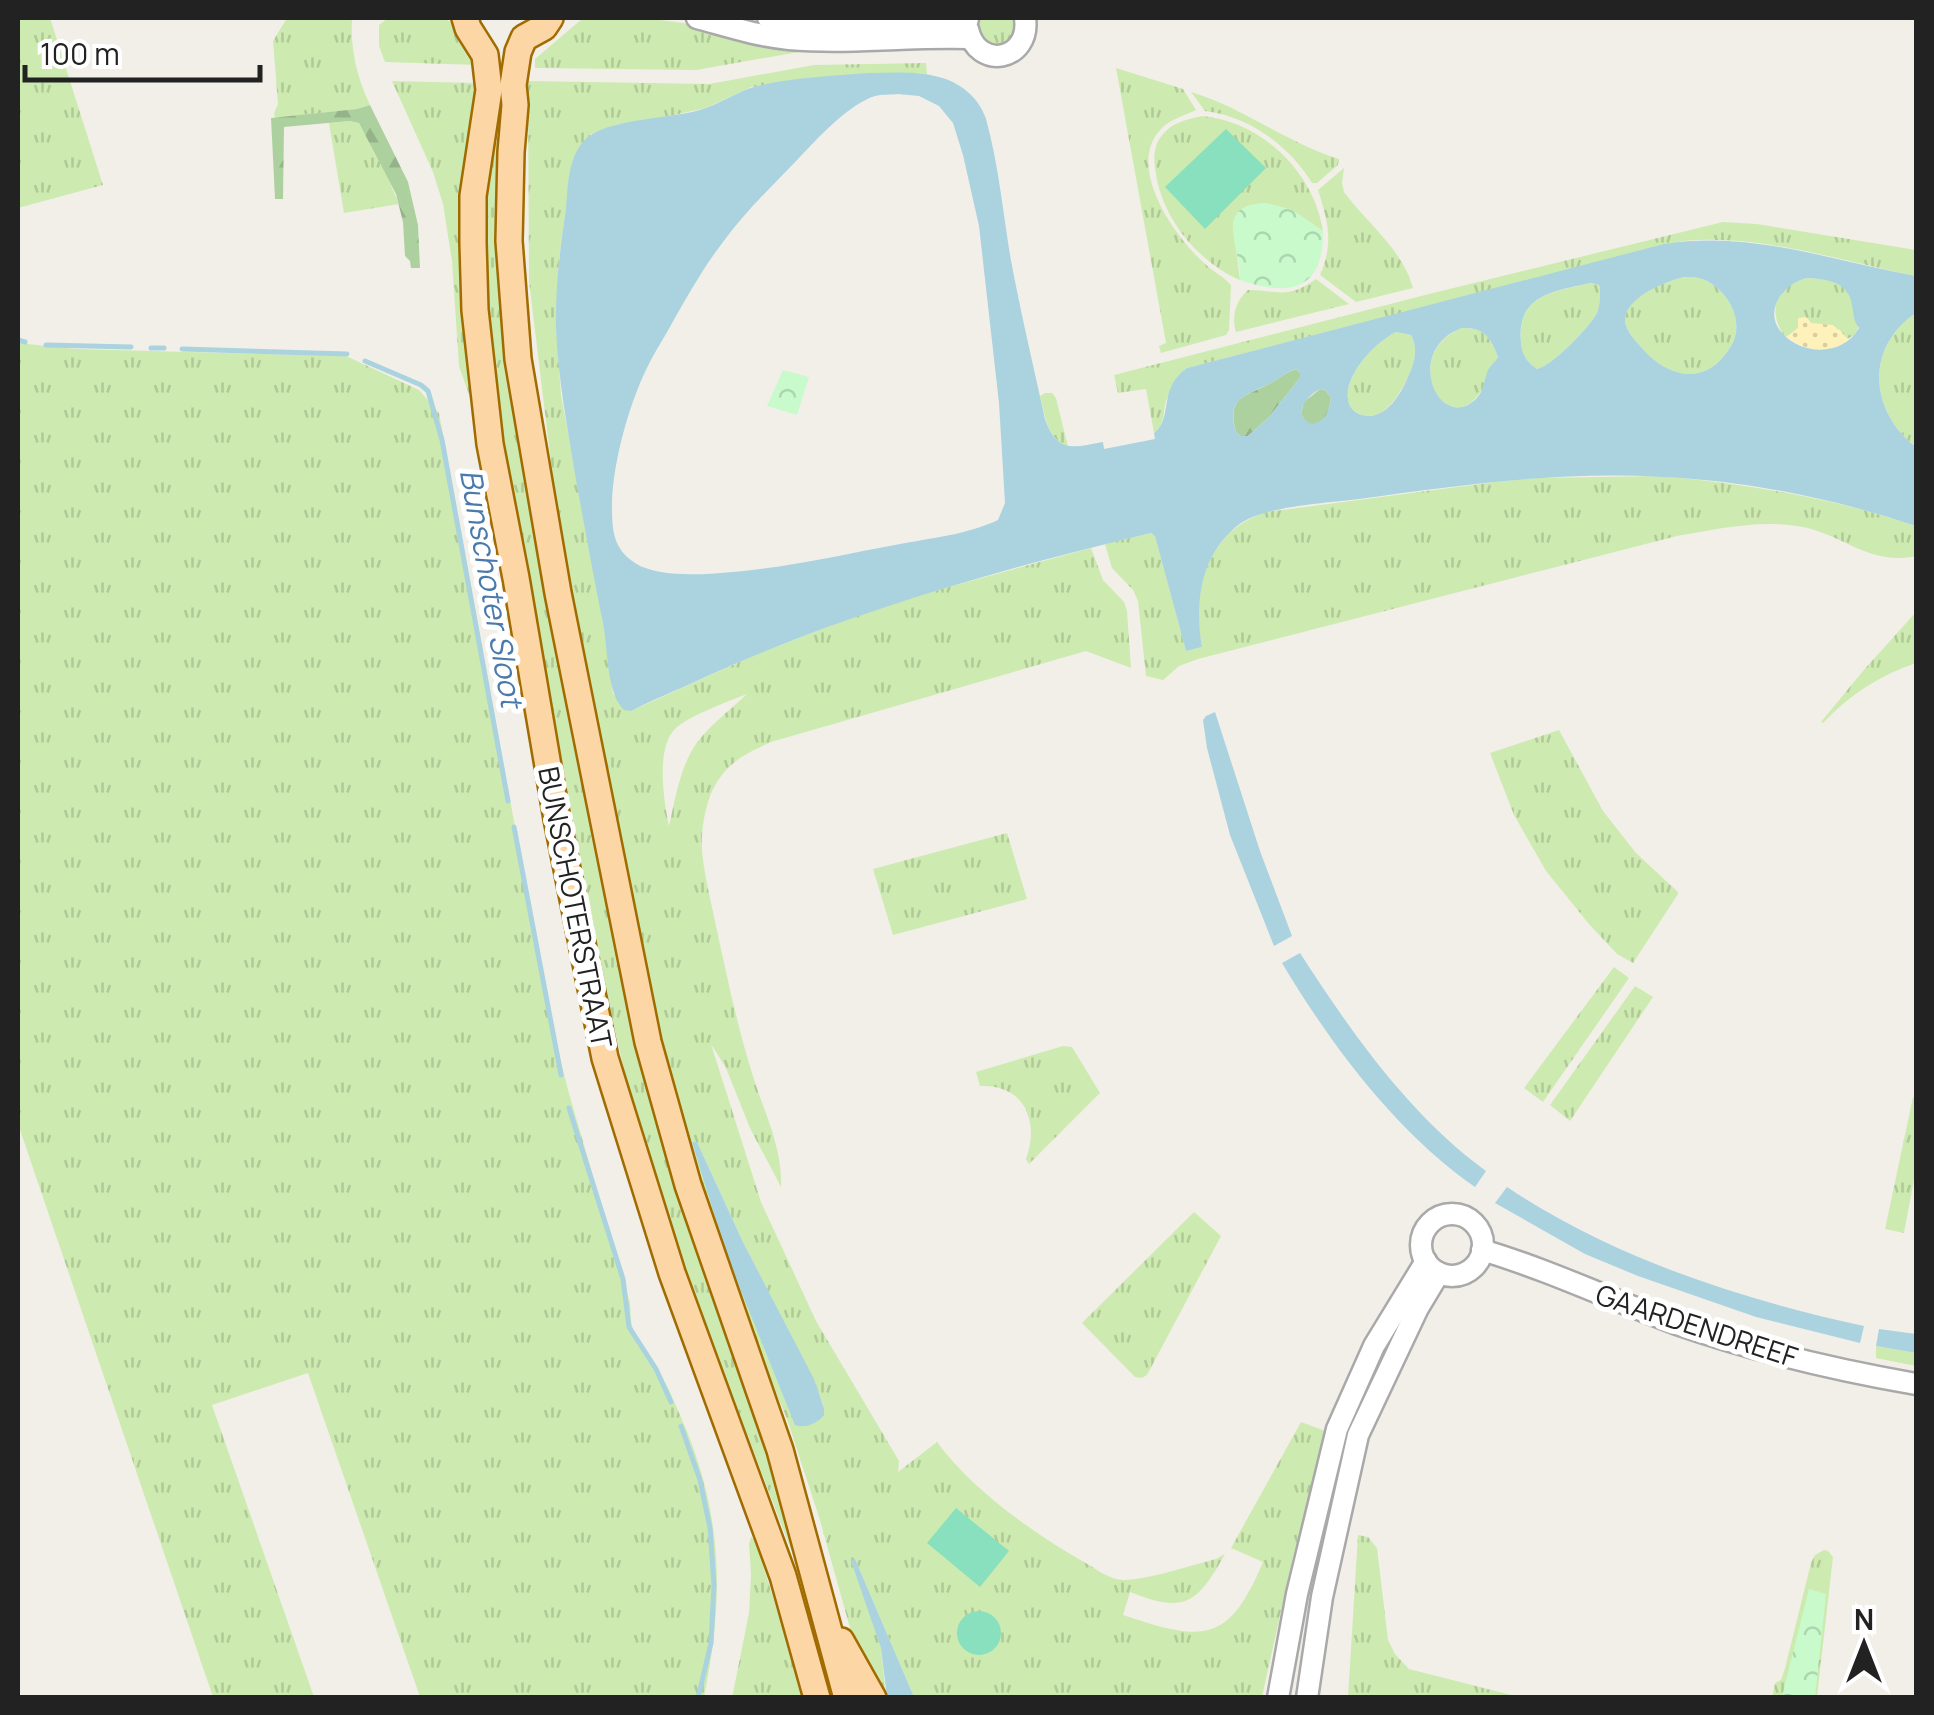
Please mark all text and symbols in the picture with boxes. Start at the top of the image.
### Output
scale bar [25,20,260,82]
text: 100 m [40,33,120,74]
water label: Bunschoter Sloot [451,466,534,713]
street label: BUNSCHOTERSTRAAT [530,763,622,1051]
street label: GAARDENDREEF [1591,1275,1803,1375]
north arrow [1814,1595,1914,1695]
text: N [1854,1600,1874,1638]

